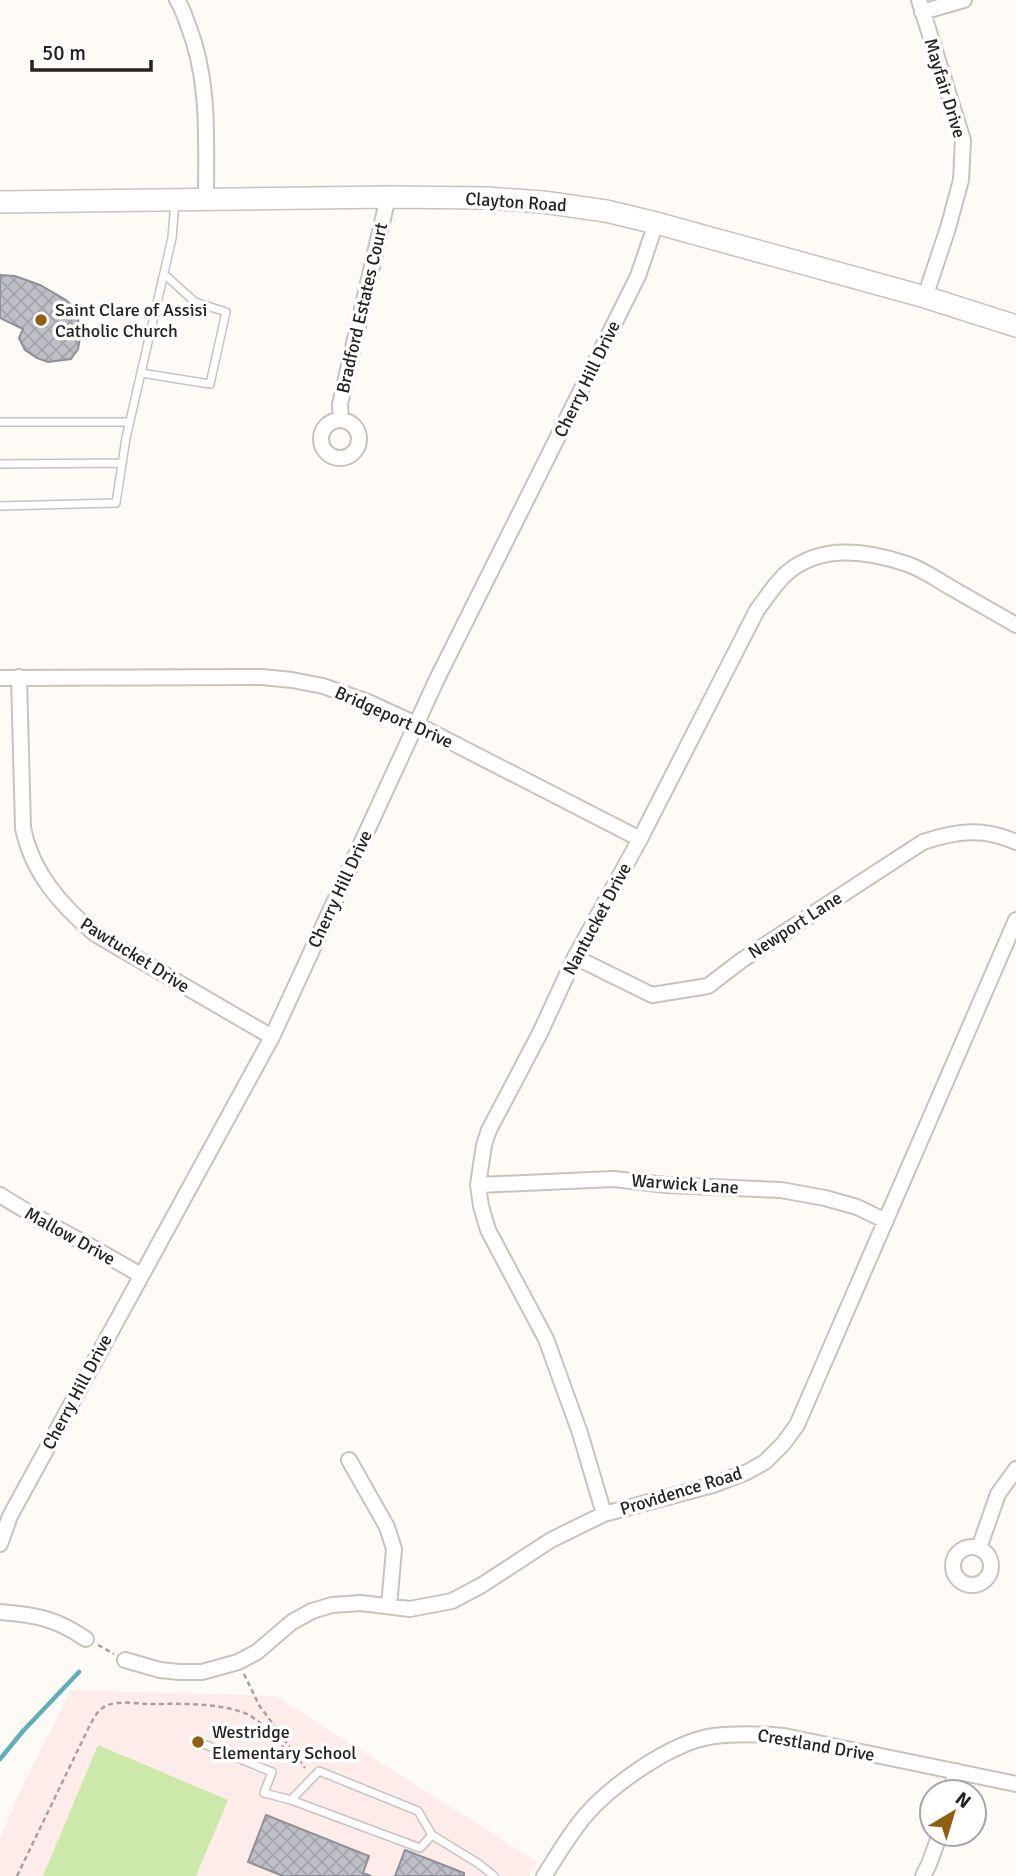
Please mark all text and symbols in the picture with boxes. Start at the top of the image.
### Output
scale bar [32,28,150,72]
street label: Mayfair Drive [919,36,971,140]
text: 50 m [42,40,86,66]
street label: Clayton Road [465,187,567,217]
street label: Bradford Estates Court [332,221,392,395]
place label: Saint Clare of Assisi Catholic Church [55,299,207,342]
marker: Saint Clare of Assisi Catholic Church [33,312,49,328]
street label: Cherry Hill Drive [549,317,625,441]
street label: Bridgeport Drive [332,681,456,753]
street label: Cherry Hill Drive [303,827,377,951]
street label: Nantucket Drive [558,859,636,979]
street label: Newport Lane [744,887,846,963]
street label: Pawtucket Drive [76,913,194,997]
street label: Warwick Lane [631,1169,739,1199]
street label: Mallow Drive [21,1202,119,1270]
street label: Cherry Hill Drive [37,1331,117,1453]
street label: Providence Road [617,1462,745,1520]
place label: Westridge Elementary School [212,1721,357,1764]
street label: Crestland Drive [756,1724,876,1766]
marker: Westridge Elementary School [190,1734,206,1750]
north arrow [918,1778,988,1848]
text: N [950,1787,975,1814]

